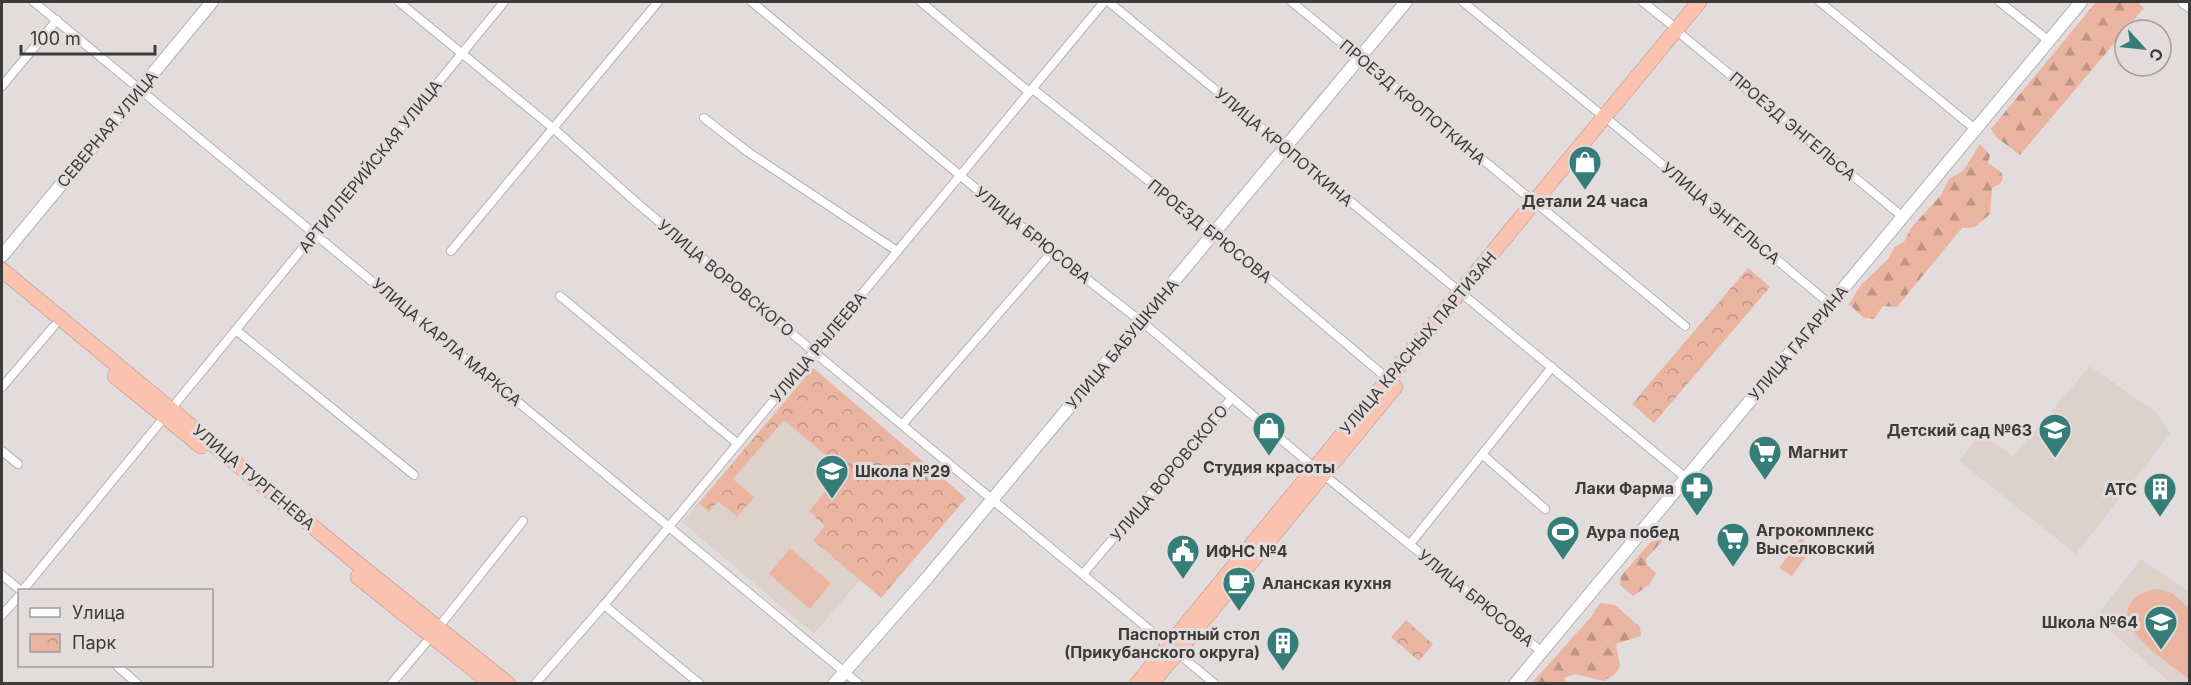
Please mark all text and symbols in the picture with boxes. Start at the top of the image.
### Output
scale bar [21,18,154,56]
north arrow [2113,18,2173,78]
text: 100 m [30,28,81,49]
street label: ПРОЕЗД КРОПОТКИНА [1336,35,1490,169]
text: С [2145,45,2168,65]
street label: СЕВЕРНАЯ УЛИЦА [52,67,162,191]
street label: ПРОЕЗД ЭНГЕЛЬСА [1726,67,1860,185]
street label: АРТИЛЛЕРИЙСКАЯ УЛИЦА [294,76,446,256]
street label: УЛИЦА КРОПОТКИНА [1211,83,1357,211]
shop icon: Детали 24 часа [1567,144,1603,191]
street label: УЛИЦА ЭНГЕЛЬСА [1658,158,1784,268]
street label: ПРОЕЗД БРЮСОВА [1144,175,1276,287]
street label: УЛИЦА БРЮСОВА [971,182,1095,288]
place label: Детали 24 часа [1522,191,1648,211]
street label: УЛИЦА ВОРОВСКОГО [654,215,798,341]
street label: УЛИЦА КРАСНЫХ ПАРТИЗАН [1335,247,1501,439]
street label: УЛИЦА КАРЛА МАРКСА [368,274,526,410]
street label: УЛИЦА БАБУШКИНА [1062,275,1182,413]
street label: УЛИЦА ГАГАРИНА [1744,281,1852,405]
street label: УЛИЦА РЫЛЕЕВА [766,288,870,406]
street label: УЛИЦА ВОРОВСКОГО [1106,401,1232,545]
shop icon: Студия красоты [1251,410,1287,457]
school or university icon: Детский сад №63 [2037,412,2073,459]
street label: УЛИЦА ТУРГЕНЕВА [189,420,319,534]
place label: Детский сад №63 [1887,420,2032,440]
supermarket icon: Магнит [1747,434,1783,481]
place label: Магнит [1788,442,1848,462]
school or university icon: Школа №29 [814,453,850,500]
place label: Студия красоты [1203,457,1335,477]
place label: Школа №29 [855,461,950,481]
pharmacy icon: Лаки Фарма [1679,470,1715,517]
building icon: АТС [2142,471,2178,518]
place label: Лаки Фарма [1575,478,1674,498]
place label: АТС [2104,479,2137,499]
sports icon: Аура побед [1545,514,1581,561]
place label: Агрокомплекс Выселковский [1756,520,1875,558]
supermarket icon: Агрокомплекс Выселковский [1715,521,1751,568]
place label: Аура побед [1586,522,1680,542]
public building icon: ИФНС №4 [1165,533,1201,580]
place label: ИФНС №4 [1206,541,1288,561]
street label: УЛИЦА БРЮСОВА [1414,545,1538,651]
cafe icon: Аланская кухня [1221,565,1257,612]
place label: Аланская кухня [1262,573,1392,593]
legend [18,589,213,667]
text: Улица [72,602,125,623]
school or university icon: Школа №64 [2143,604,2179,651]
place label: Школа №64 [2042,612,2138,632]
place label: Паспортный стол (Прикубанского округа) [1064,624,1260,662]
building icon: Паспортный стол (Прикубанского округа) [1265,625,1301,672]
text: Парк [72,632,117,653]

